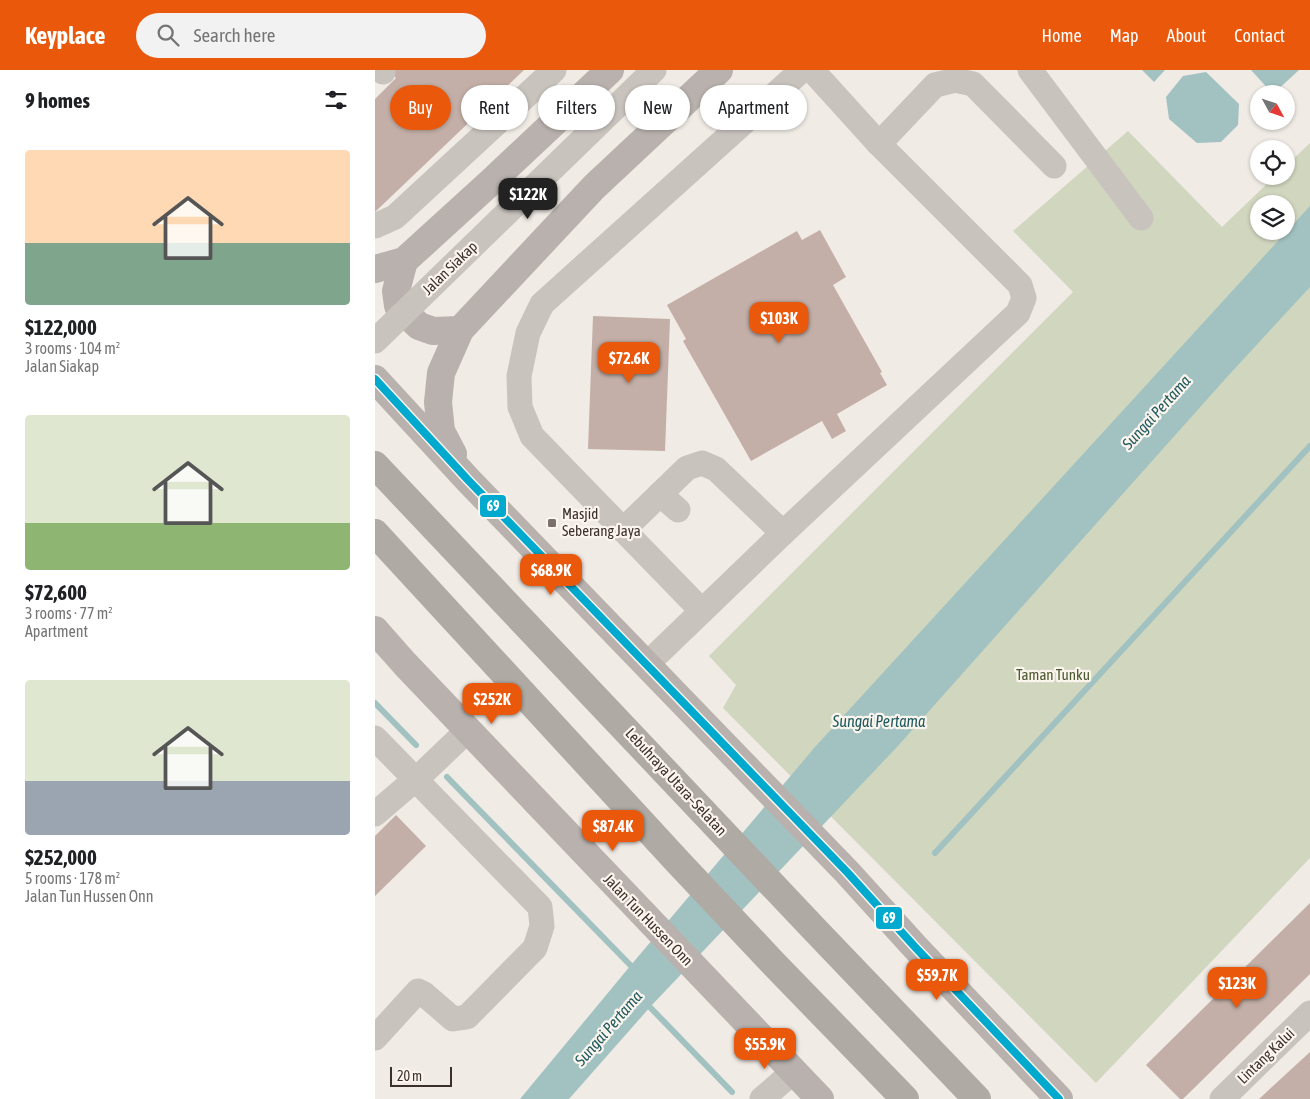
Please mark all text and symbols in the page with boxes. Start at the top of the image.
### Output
search box [136,13,486,58]
icon: search [154,21,182,49]
text: Keyplace [25,22,106,49]
text: Search here [194,24,275,46]
text: Home [1042,25,1082,46]
text: Map [1110,25,1139,46]
text: About [1167,25,1206,46]
text: Contact [1234,25,1285,46]
chip: Buy [390,85,451,130]
chip: Rent [461,85,528,130]
chip: Filters [538,85,615,130]
chip: New [625,85,690,130]
chip: Apartment [700,85,807,130]
north arrow [1250,85,1295,130]
map controls [1250,85,1295,240]
icon: filters [322,86,350,114]
text: 9 homes [25,88,90,112]
button: locate [1250,140,1295,185]
pin: $122K [493,178,563,220]
icon: home [143,183,233,273]
text: $122K [509,185,547,203]
button: layers [1250,195,1295,240]
street label: Jalan Siakap [419,237,481,298]
pin: $103K [744,302,814,344]
text: $103K [760,309,798,327]
text: $122,000 [25,315,97,339]
text: 3 rooms · 104 m² [25,339,120,357]
pin: $72.6K [588,342,670,384]
text: $72.6K [609,349,649,367]
text: Jalan Siakap [25,357,99,375]
water label: Sungai Pertama [1117,371,1195,454]
icon: home [143,448,233,538]
line badge: 69 [479,494,507,518]
text: 69 [486,498,500,514]
place label: Masjid Seberang Jaya [562,505,641,539]
marker: Masjid Seberang Jaya [546,517,558,529]
pin: $68.9K [510,554,592,596]
text: $68.9K [531,561,571,579]
text: $72,600 [25,580,87,604]
text: 3 rooms · 77 m² [25,604,113,622]
text: Apartment [25,622,88,640]
park label: Taman Tunku [1016,666,1090,683]
pin: $252K [457,682,527,725]
text: $252K [473,690,511,708]
water label: Sungai Pertama [831,712,926,731]
icon: home [143,713,233,803]
street label: Lebuhraya Utara–Selatan [622,725,730,839]
pin: $87.4K [572,810,654,852]
text: $87.4K [593,817,633,835]
text: $252,000 [25,845,97,869]
text: 5 rooms · 178 m² [25,869,120,887]
street label: Jalan Tun Hussen Onn [600,870,696,969]
text: Jalan Tun Hussen Onn [25,887,154,905]
line badge: 69 [875,906,903,930]
text: 69 [882,910,896,926]
pin: $59.7K [896,958,978,1001]
text: $59.7K [917,966,957,984]
pin: $123K [1202,966,1272,1009]
text: $123K [1218,974,1256,992]
water label: Sungai Pertama [570,987,646,1070]
street label: Lintang Kalui [1234,1024,1298,1087]
pin: $55.9K [724,1028,806,1070]
text: $55.9K [745,1035,785,1053]
scale bar [390,1064,453,1087]
text: 20 m [397,1068,422,1084]

